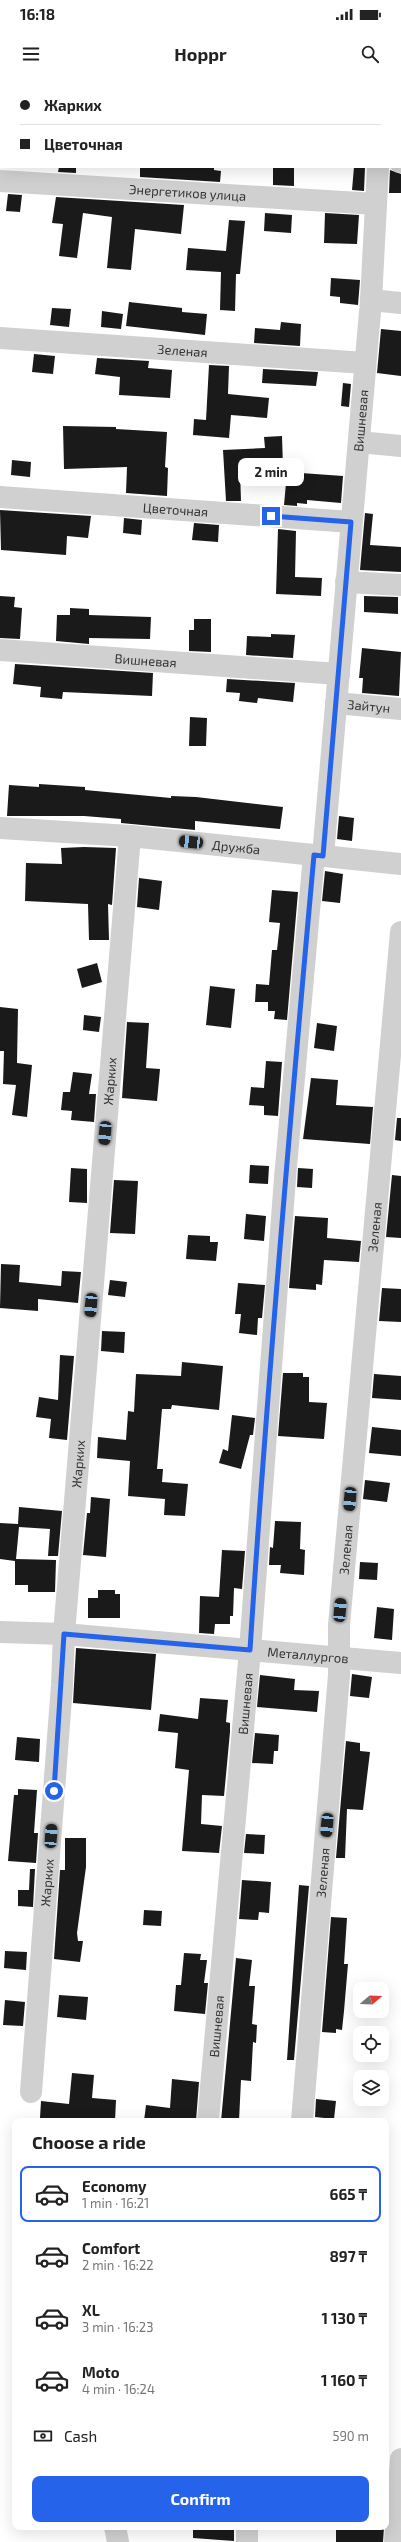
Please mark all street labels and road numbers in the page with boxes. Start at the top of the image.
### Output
street label: Энергетиков улица [129,181,247,204]
street label: Зеленая [157,341,208,360]
street label: Вишневая [350,389,371,452]
street label: Цветочная [142,499,209,520]
street label: Вишневая [114,650,177,670]
street label: Зайтун [347,696,391,716]
street label: Дружба [211,837,261,857]
street label: Жарких [100,1056,120,1106]
street label: Зеленая [364,1201,385,1253]
street label: Жарких [68,1439,88,1488]
street label: Зеленая [336,1524,356,1576]
street label: Металлургов [267,1644,349,1666]
street label: Вишневая [234,1672,256,1735]
street label: Зеленая [313,1847,333,1899]
street label: Жарких [37,1858,57,1907]
street label: Вишневая [206,1995,227,2058]

